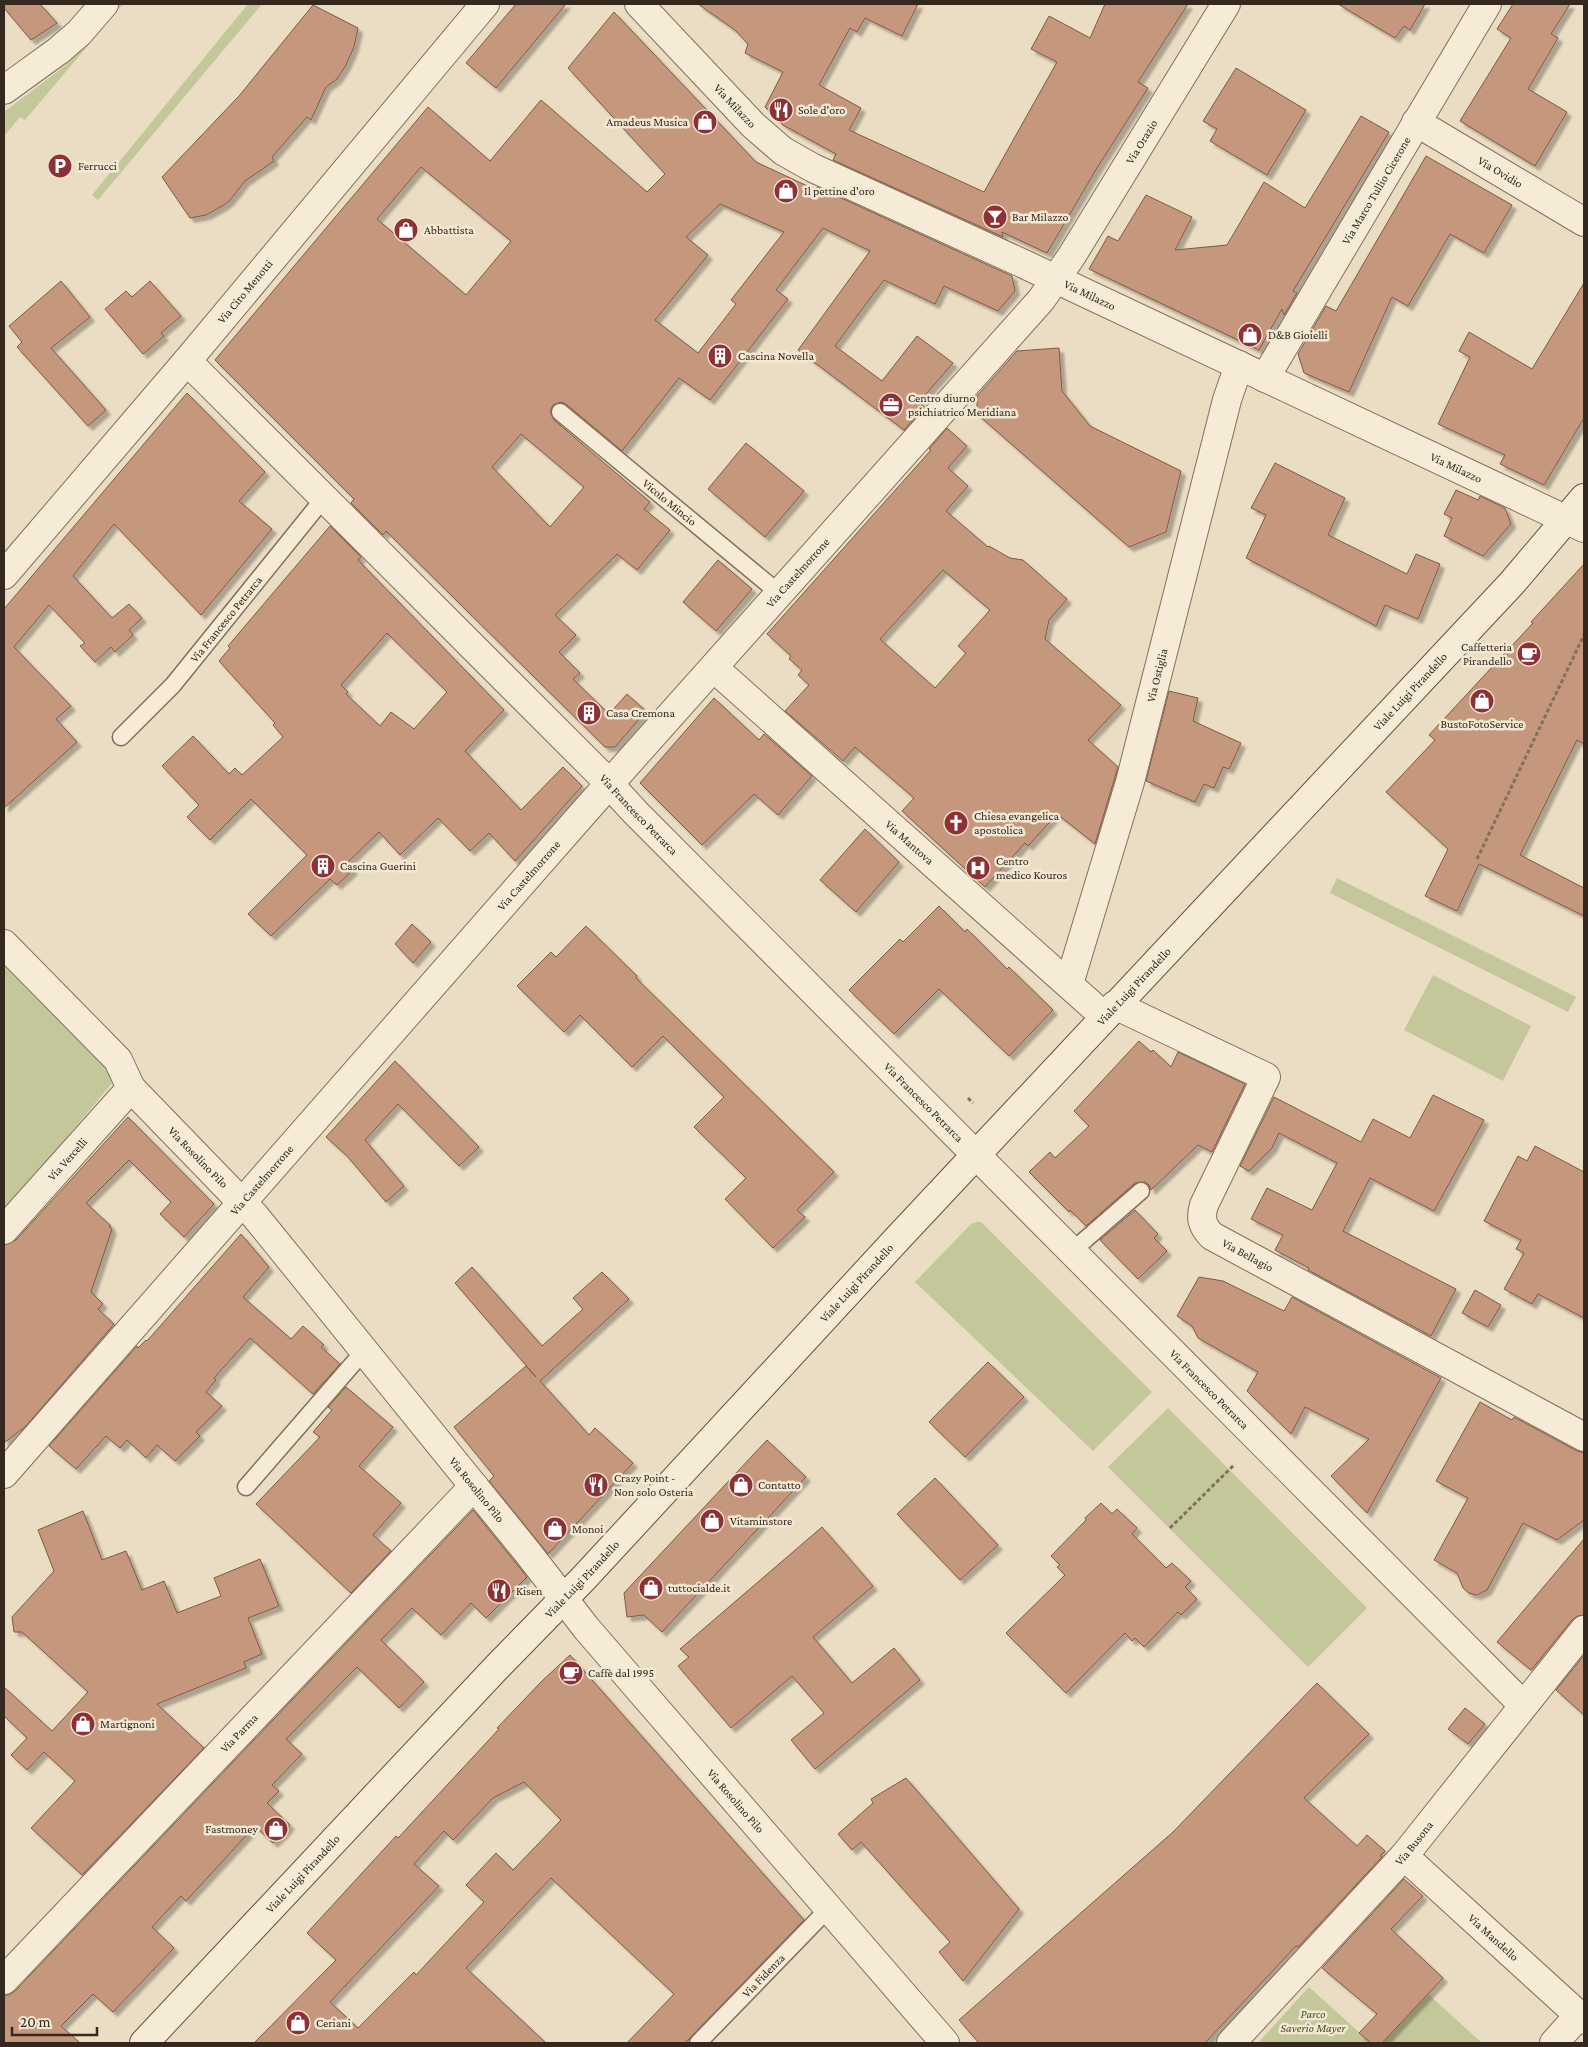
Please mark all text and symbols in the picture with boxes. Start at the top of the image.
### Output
street label: Via Milazzo [711,81,759,131]
restaurant icon: Sole d'oro [768,97,794,123]
place label: Sole d'oro [798,103,845,117]
shop icon: Amadeus Musica [692,109,718,135]
place label: Amadeus Musica [606,115,688,129]
street label: Via Orazio [1123,117,1161,166]
street label: Via Marco Tullio Cicerone [1339,134,1414,247]
parking icon: Ferrucci [47,153,73,179]
street label: Via Ovidio [1475,153,1525,191]
place label: Ferrucci [78,159,117,173]
shop icon: Il pettine d'oro [773,178,799,204]
place label: Il pettine d'oro [804,184,875,198]
bar icon: Bar Milazzo [982,204,1008,230]
place label: Bar Milazzo [1012,210,1069,224]
shop icon: Abbattista [393,217,419,243]
place label: Abbattista [424,223,474,237]
street label: Via Ciro Menotti [214,257,276,326]
street label: Via Milazzo [1062,277,1118,313]
shop icon: D&B Gioielli [1237,322,1263,348]
place label: D&B Gioielli [1268,328,1328,342]
building icon: Cascina Novella [707,343,733,369]
place label: Cascina Novella [738,349,814,363]
place label: Centro diurno psichiatrico Meridiana [908,391,1017,419]
office icon: Centro diurno psichiatrico Meridiana [878,392,904,418]
street label: Via Milazzo [1428,450,1484,486]
street label: Vicolo Mincio [640,476,699,529]
street label: Via Castelmorrone [763,535,833,610]
street label: Via Francesco Petrarca [187,573,265,665]
place label: Caffetteria Pirandello [1461,640,1512,668]
cafe icon: Caffetteria Pirandello [1516,641,1542,667]
street label: Via Ostiglia [1143,647,1171,704]
street label: Viale Luigi Pirandello [1370,650,1450,733]
shop icon: BustoFotoService [1469,688,1495,714]
building icon: Casa Cremona [576,700,602,726]
place label: Casa Cremona [606,706,675,720]
place label: BustoFotoService [1441,717,1524,731]
street label: Via Francesco Petrarca [597,771,681,858]
place label: Chiesa evangelica apostolica [974,809,1059,837]
church icon: Chiesa evangelica apostolica [943,810,969,836]
street label: Via Mantova [882,817,937,868]
street label: Via Castelmorrone [494,837,563,913]
building icon: Cascina Guerini [310,853,336,879]
place label: Centro medico Kouros [996,854,1068,882]
hospital icon: Centro medico Kouros [965,855,991,881]
place label: Cascina Guerini [340,859,416,873]
street label: Viale Luigi Pirandello [1094,944,1174,1028]
street label: Via Francesco Petrarca [881,1059,967,1145]
street label: Via Rosolino Pilo [165,1124,231,1191]
street label: Via Vercelli [44,1135,90,1184]
street label: Via Castelmorrone [227,1142,296,1218]
street label: Via Bellagio [1219,1236,1276,1275]
street label: Viale Luigi Pirandello [817,1241,896,1325]
street label: Via Francesco Petrarca [1167,1347,1252,1432]
street label: Via Rosolino Pilo [446,1454,507,1525]
place label: Crazy Point - Non solo Osteria [614,1471,694,1499]
restaurant icon: Crazy Point - Non solo Osteria [583,1472,609,1498]
shop icon: Contatto [728,1472,754,1498]
place label: Contatto [758,1478,801,1492]
shop icon: Vitaminstore [699,1508,725,1534]
place label: Vitaminstore [730,1514,792,1528]
shop icon: Monoi [542,1516,568,1542]
place label: Monoi [572,1522,603,1536]
street label: Viale Luigi Pirandello [542,1537,622,1621]
shop icon: tuttocialde.it [638,1575,664,1601]
restaurant icon: Kisen [486,1578,512,1604]
place label: tuttocialde.it [668,1581,731,1595]
place label: Kisen [516,1584,543,1598]
cafe icon: Caffè dal 1995 [558,1660,584,1686]
place label: Caffè dal 1995 [588,1666,654,1680]
street label: Via Parma [217,1710,261,1755]
shop icon: Martignoni [70,1711,96,1737]
place label: Martignoni [100,1717,155,1731]
street label: Via Rosolino Pilo [704,1766,767,1836]
shop icon: Fastmoney [263,1816,289,1842]
street label: Via Busona [1392,1818,1436,1868]
place label: Fastmoney [205,1822,258,1836]
street label: Viale Luigi Pirandello [263,1832,343,1916]
street label: Via Mandello [1465,1911,1522,1964]
street label: Via Fidenza [739,1950,788,2000]
scale bar [12,2004,98,2036]
park label: Parco Saverio Mayer [1281,2007,1346,2035]
shop icon: Ceriani [285,2010,311,2036]
text: 20 m [20,2014,51,2030]
place label: Ceriani [316,2016,351,2030]

